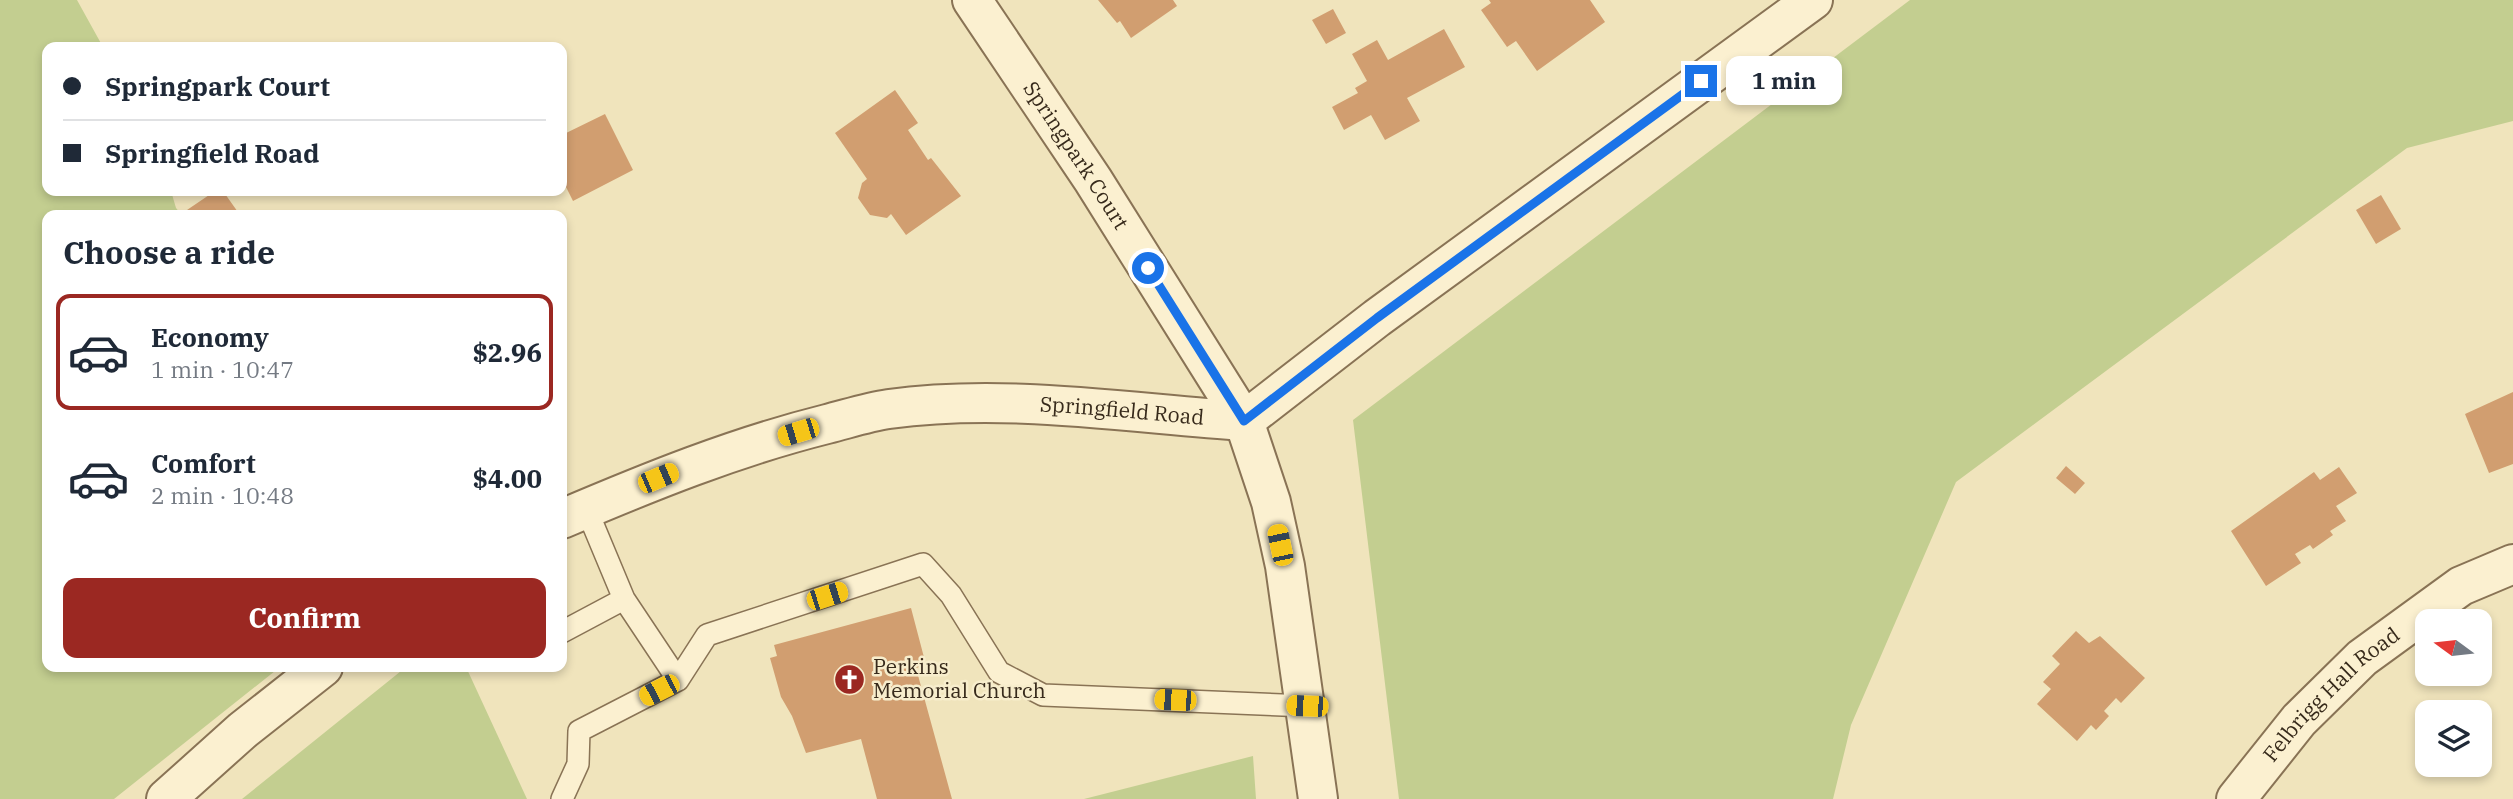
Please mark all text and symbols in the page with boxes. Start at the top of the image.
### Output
callout: 1 min [1726,56,1841,106]
route end [1685,65,1717,97]
text: 1 min [1752,65,1816,95]
text: Springpark Court [105,69,330,103]
street label: Springpark Court [1018,75,1136,235]
text: Springfield Road [105,136,319,170]
text: Choose a ride [63,231,275,273]
route start [1132,252,1164,284]
text: Economy [151,320,269,354]
icon: car [67,321,130,384]
text: $2.96 [472,335,542,369]
text: 1 min · 10:47 [151,354,294,384]
street label: Springfield Road [1039,389,1206,431]
car [775,416,822,448]
text: Comfort [151,446,256,480]
icon: car [67,447,130,510]
car [635,460,682,496]
text: $4.00 [472,461,542,495]
text: 2 min · 10:48 [151,480,294,510]
car [1266,522,1295,568]
button: Confirm [63,578,546,658]
car [804,580,851,612]
north arrow [2415,609,2492,686]
map controls [2415,609,2492,777]
street label: Felbrigg Hall Road [2256,620,2405,767]
place label: Perkins Memorial Church [873,652,1046,704]
church icon: Perkins Memorial Church [833,662,867,696]
car [636,671,683,709]
car [1154,689,1197,711]
car [1286,695,1329,717]
button: layers [2415,700,2492,777]

